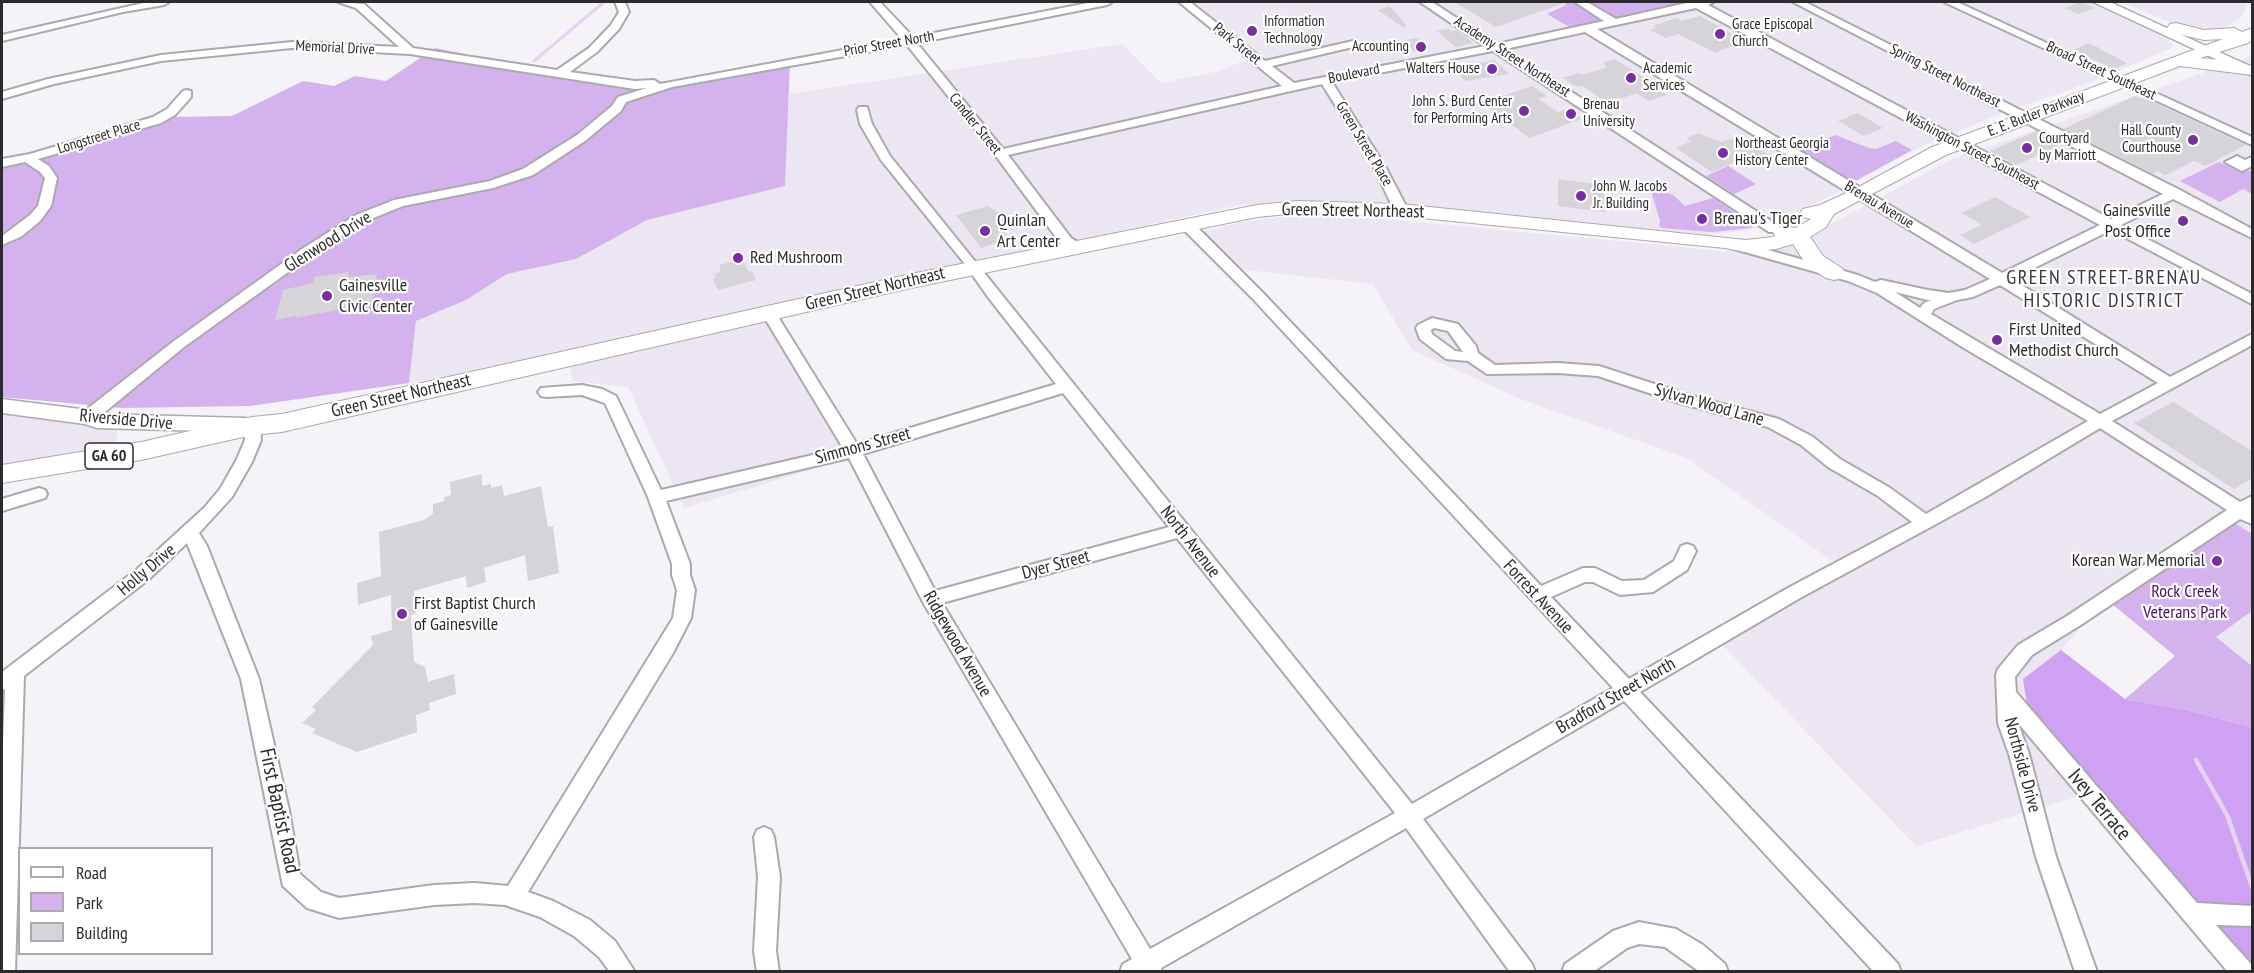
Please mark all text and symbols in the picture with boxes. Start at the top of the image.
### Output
place label: Information Technology [1264,13,1325,48]
street label: Academy Street Northeast [1451,13,1573,101]
place label: Grace Episcopal Church [1732,16,1813,51]
street label: Park Street [1209,19,1265,69]
marker: Information Technology [1245,24,1259,38]
street label: Prior Street North [842,27,936,61]
marker: Grace Episcopal Church [1713,27,1727,41]
street label: Memorial Drive [295,37,375,59]
place label: Accounting [1352,38,1409,56]
street label: Broad Street Southeast [2043,38,2159,104]
marker: Accounting [1414,40,1428,54]
street label: Spring Street Northeast [1887,40,2003,112]
street label: Boulevard [1327,60,1381,88]
place label: Walters House [1406,60,1480,78]
place label: Academic Services [1643,60,1692,95]
marker: Walters House [1485,62,1499,76]
marker: Academic Services [1624,71,1638,85]
street label: E. E. Butler Parkway [1985,87,2087,141]
street label: Candler Street [945,90,1005,158]
place label: John S. Burd Center for Performing Arts [1412,93,1512,128]
place label: Brenau University [1583,96,1635,131]
street label: Green Street Place [1332,99,1396,189]
marker: John S. Burd Center for Performing Arts [1517,104,1531,118]
marker: Brenau University [1564,107,1578,121]
street label: Washington Street Southeast [1902,108,2042,194]
street label: Longstreet Place [55,116,143,158]
place label: Hall County Courthouse [2121,122,2181,157]
place label: Courtyard by Marriott [2039,130,2096,165]
marker: Hall County Courthouse [2186,133,2200,147]
place label: Northeast Georgia History Center [1735,135,1829,170]
marker: Courtyard by Marriott [2020,141,2034,155]
marker: Northeast Georgia History Center [1716,146,1730,160]
street label: Brenau Avenue [1841,177,1917,233]
place label: John W. Jacobs Jr. Building [1593,178,1667,213]
marker: John W. Jacobs Jr. Building [1574,189,1588,203]
street label: Green Street Northeast [1281,199,1425,223]
place label: Gainesville Post Office [2103,200,2171,242]
street label: Glenwood Drive [280,207,376,277]
place label: Brenau's Tiger [1714,208,1802,230]
place label: Quinlan Art Center [997,210,1060,252]
marker: Brenau's Tiger [1695,212,1709,226]
marker: Gainesville Post Office [2176,214,2190,228]
marker: Quinlan Art Center [978,224,992,238]
place label: Red Mushroom [750,247,842,269]
marker: Red Mushroom [731,251,745,265]
street label: Green Street Northeast [803,262,947,316]
district label: GREEN STREET-BRENAU HISTORIC DISTRICT [2006,266,2202,313]
place label: Gainesville Civic Center [339,275,413,318]
marker: Gainesville Civic Center [320,289,334,303]
place label: First United Methodist Church [2009,319,2118,362]
marker: First United Methodist Church [1990,333,2004,347]
street label: Green Street Northeast [329,369,473,423]
street label: Sylvan Wood Lane [1652,379,1766,431]
street label: Riverside Drive [78,405,174,435]
street label: Simmons Street [813,423,913,469]
road number: GA 60 [85,443,133,469]
street label: North Avenue [1155,502,1225,582]
street label: Holly Drive [114,540,180,600]
street label: Dyer Street [1020,546,1092,584]
place label: Korean War Memorial [2072,550,2205,572]
marker: Korean War Memorial [2210,554,2224,568]
street label: Forrest Avenue [1498,556,1578,638]
park label: Rock Creek Veterans Park [2143,581,2227,624]
street label: Ridgewood Avenue [918,587,996,701]
place label: First Baptist Church of Gainesville [414,593,536,636]
marker: First Baptist Church of Gainesville [395,607,409,621]
street label: Bradford Street North [1553,653,1679,739]
street label: Northside Drive [1999,715,2045,815]
street label: First Baptist Road [253,746,305,876]
street label: Ivey Terrace [2062,764,2136,846]
legend [18,847,213,955]
text: Road [76,861,107,884]
text: Park [76,891,103,914]
text: Building [76,921,128,944]

